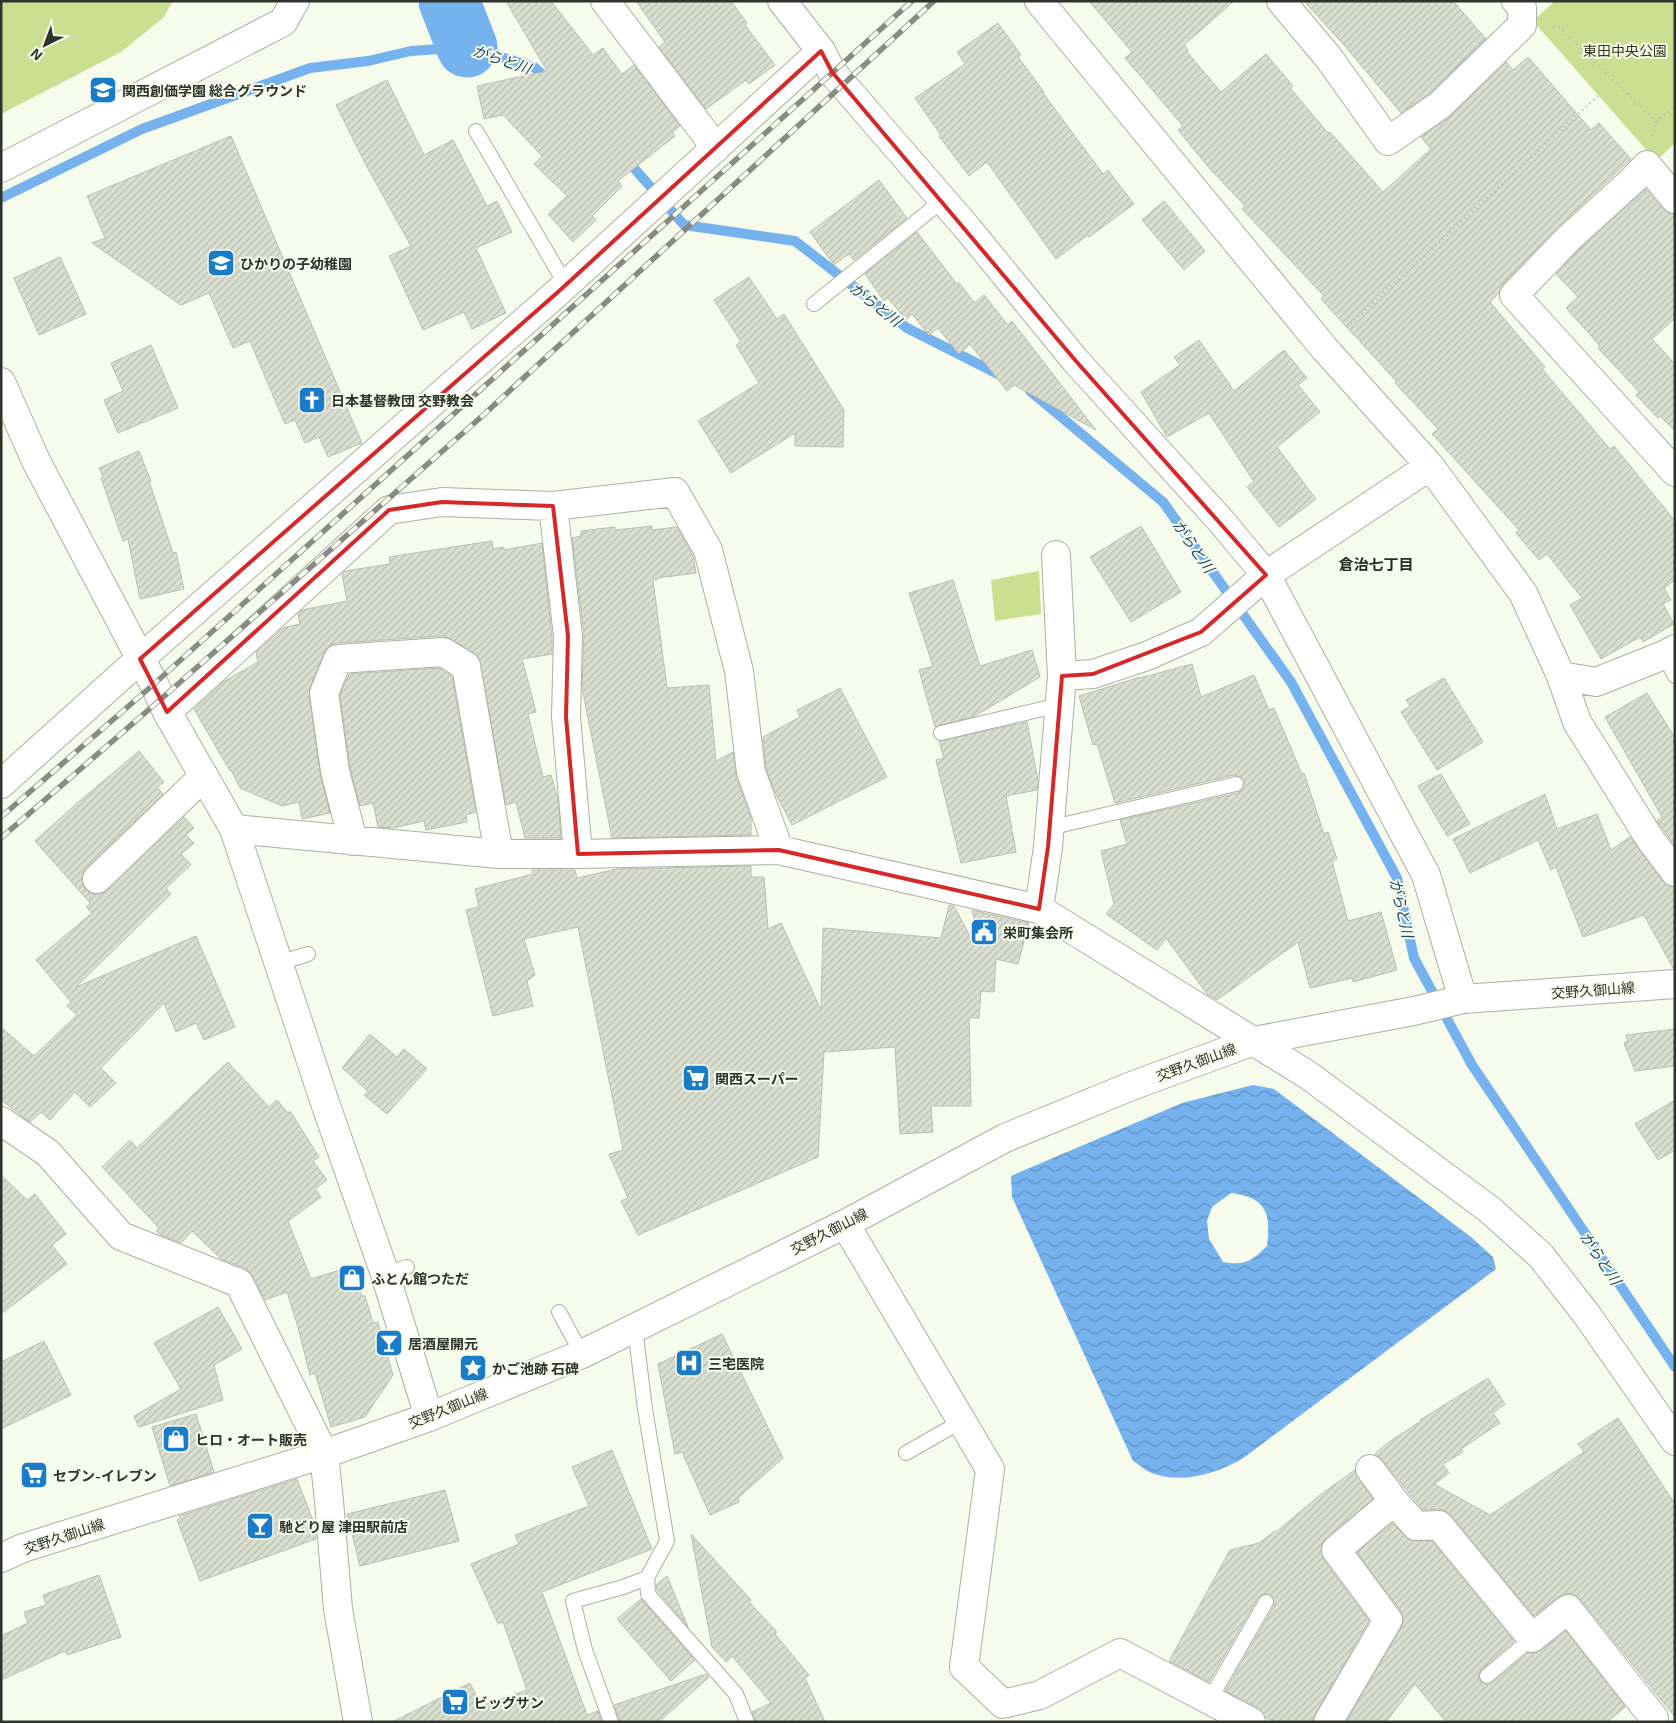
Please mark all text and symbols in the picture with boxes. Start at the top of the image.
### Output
north arrow [20,20,70,70]
water label: がらと川 [471,41,535,78]
park label: 東田中央公園 [1583,42,1667,59]
text: N [27,45,45,65]
school or university icon: 関西創価学園 総合グラウンド [88,75,118,105]
place label: 関西創価学園 総合グラウンド [122,82,307,99]
school or university icon: ひかりの子幼稚園 [206,248,236,278]
place label: ひかりの子幼稚園 [240,255,352,272]
water label: がらと川 [847,278,907,331]
church icon: 日本基督教団 交野教会 [297,385,327,415]
place label: 日本基督教団 交野教会 [331,392,474,409]
water label: がらと川 [1169,516,1220,577]
district label: 倉治七丁目 [1338,555,1414,573]
water label: がらと川 [1386,877,1418,941]
public building icon: 栄町集会所 [969,917,999,947]
place label: 栄町集会所 [1003,924,1073,941]
street label: 交野久御山線 [1551,979,1635,1001]
street label: 交野久御山線 [1154,1040,1238,1084]
supermarket icon: 関西スーパー [681,1063,711,1093]
place label: 関西スーパー [715,1070,799,1087]
street label: 交野久御山線 [788,1204,870,1258]
water label: がらと川 [1577,1228,1626,1290]
shop icon: ふとん館つただ [337,1263,367,1293]
place label: ふとん館つただ [371,1270,469,1287]
bar icon: 居酒屋開元 [374,1328,404,1358]
place label: 居酒屋開元 [408,1335,478,1352]
hospital icon: 三宅医院 [674,1348,704,1378]
place icon: かご池跡 石碑 [458,1353,488,1383]
place label: 三宅医院 [708,1355,764,1372]
place label: かご池跡 石碑 [492,1360,579,1377]
street label: 交野久御山線 [406,1384,490,1432]
shop icon: ヒロ・オート販売 [161,1424,191,1454]
place label: ヒロ・オート販売 [195,1431,307,1448]
supermarket icon: セブン-イレブン [19,1460,49,1490]
place label: セブン-イレブン [53,1467,157,1484]
bar icon: 馳どり屋 津田駅前店 [245,1511,275,1541]
street label: 交野久御山線 [21,1515,107,1557]
place label: 馳どり屋 津田駅前店 [279,1518,408,1535]
supermarket icon: ビッグサン [440,1687,470,1717]
place label: ビッグサン [474,1694,544,1711]

